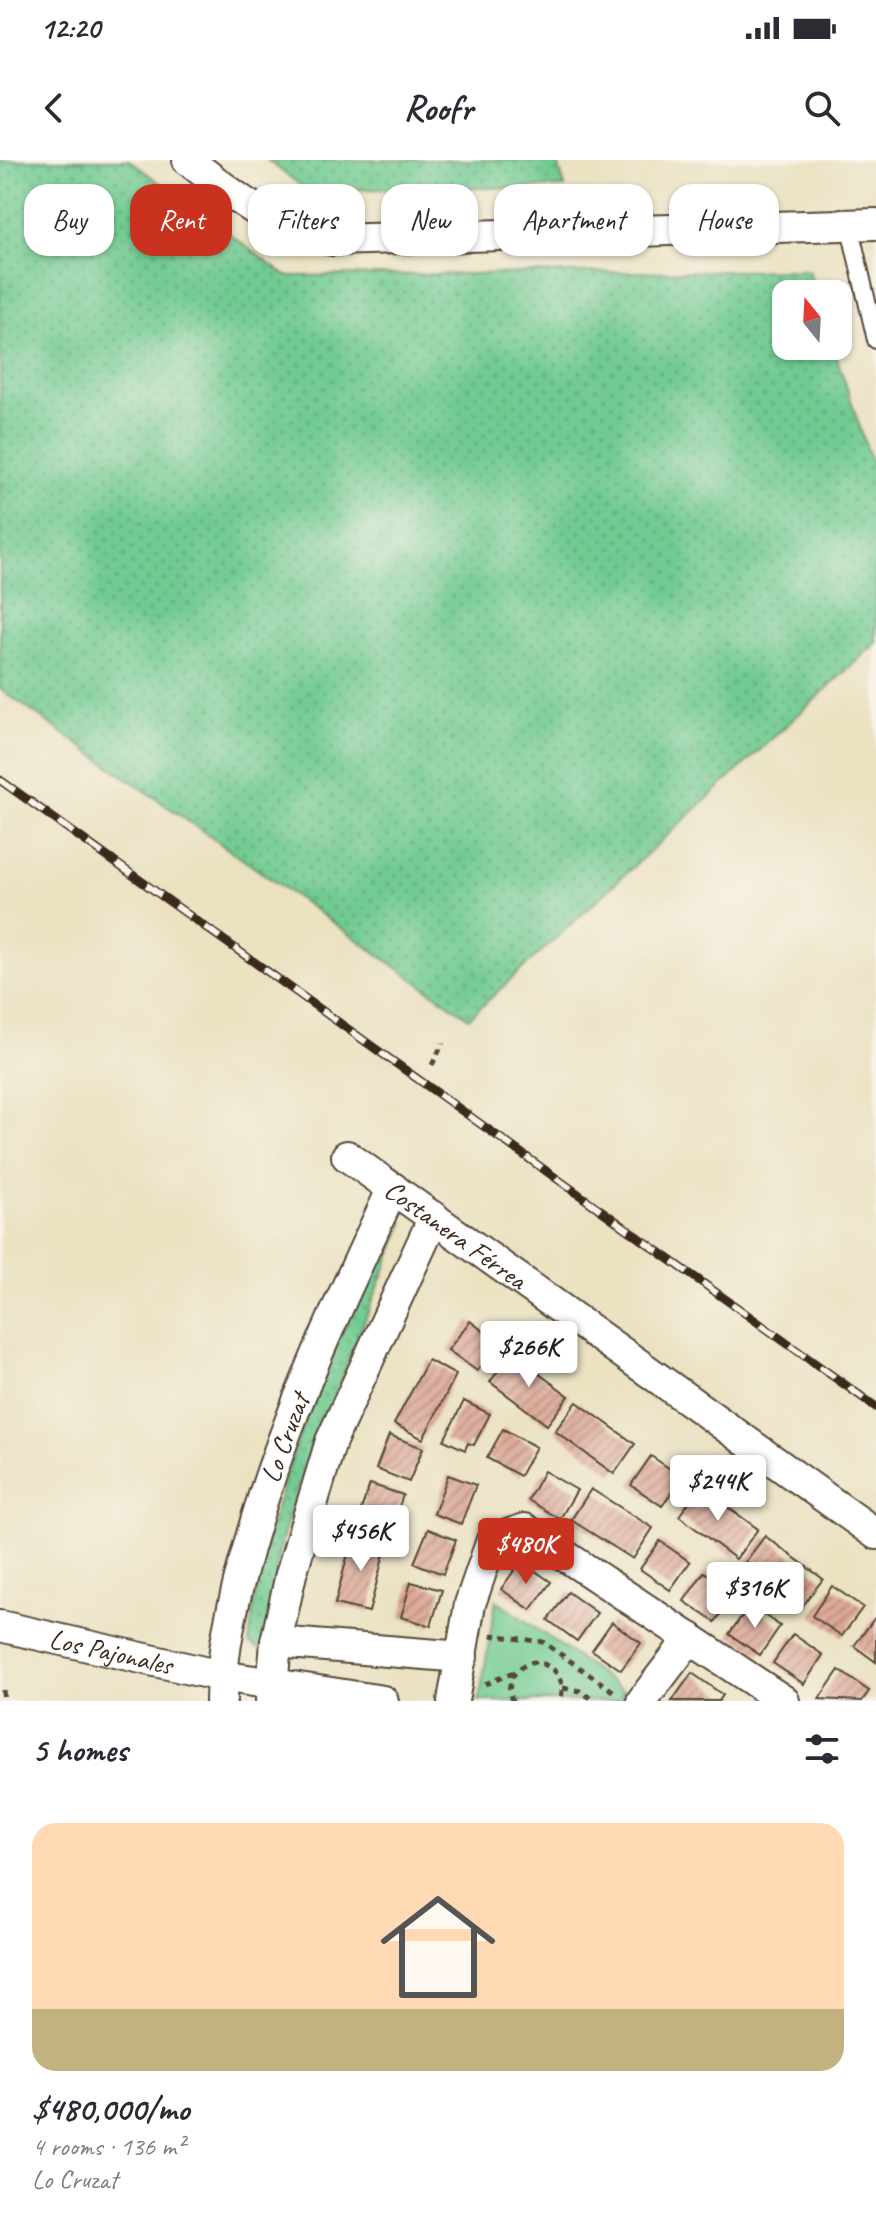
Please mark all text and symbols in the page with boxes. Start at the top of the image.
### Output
text: 12:20 [40,9,100,47]
text: Roofr [403,85,473,131]
icon: back [32,86,76,130]
icon: search [800,86,844,130]
chip: Buy [24,184,114,256]
chip: Rent [130,184,232,256]
chip: Filters [248,184,365,256]
chip: New [381,184,478,256]
chip: Apartment [494,184,653,256]
chip: House [669,184,779,256]
north arrow [772,280,852,360]
map controls [772,280,852,360]
street label: Costanera Férrea [378,1171,535,1297]
pin: $266K [473,1321,585,1389]
text: $266K [498,1330,560,1363]
street label: Lo Cruzat [252,1385,318,1487]
pin: $244K [662,1455,774,1523]
text: $244K [688,1464,748,1497]
pin: $456K [305,1505,417,1573]
text: $456K [331,1514,391,1547]
pin: $480K [470,1518,582,1586]
text: $480K [496,1527,556,1560]
pin: $316K [699,1562,811,1630]
text: $316K [725,1571,785,1604]
street label: Los Pajonales [46,1620,178,1683]
icon: filters [800,1727,844,1771]
text: 5 homes [32,1728,127,1771]
icon: home [366,1875,510,2019]
text: $480,000/mo [32,2087,189,2130]
text: 4 rooms · 136 m² [32,2130,184,2163]
text: Lo Cruzat [32,2163,118,2196]

